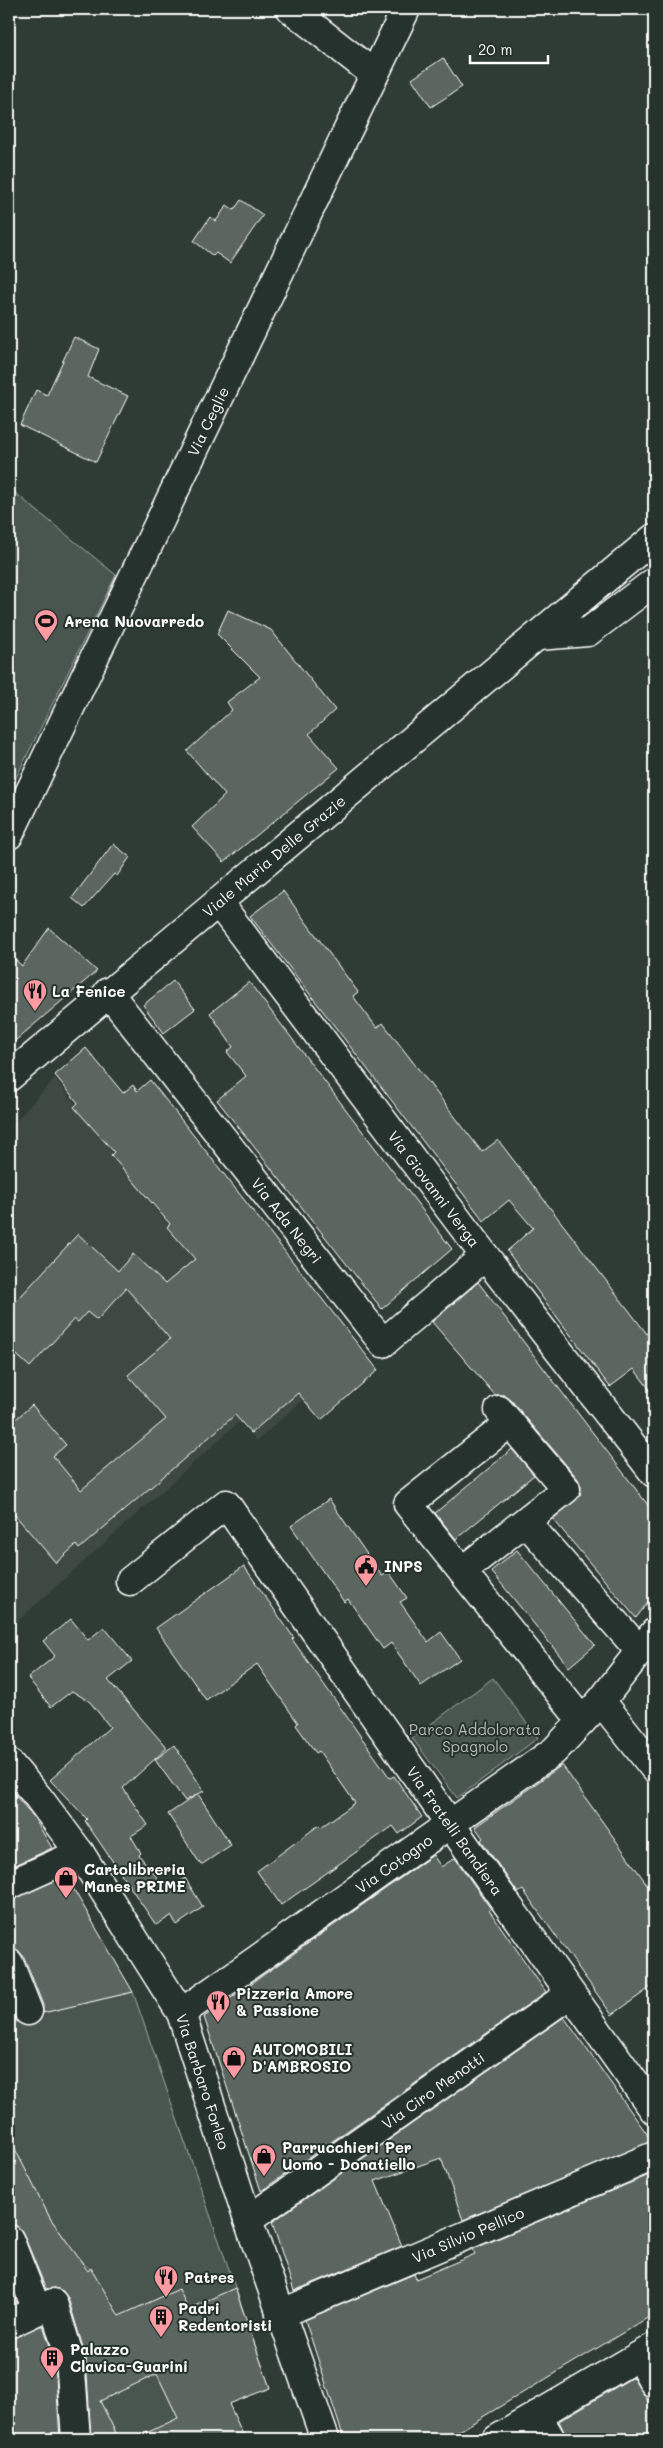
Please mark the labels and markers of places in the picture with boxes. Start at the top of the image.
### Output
sports icon: Arena Nuovarredo [33,608,59,642]
place label: Arena Nuovarredo [64,611,204,631]
restaurant icon: La Fenice [22,978,48,1012]
place label: La Fenice [52,981,126,1001]
public building icon: INPS [353,1553,379,1587]
place label: INPS [384,1556,423,1576]
place label: Cartolibreria Manes PRIME [84,1859,186,1896]
shop icon: Cartolibreria Manes PRIME [53,1865,79,1899]
place label: Pizzeria Amore & Passione [236,1983,353,2020]
restaurant icon: Pizzeria Amore & Passione [205,1989,231,2023]
place label: AUTOMOBILI D'AMBROSIO [252,2039,353,2076]
shop icon: AUTOMOBILI D'AMBROSIO [221,2045,247,2079]
place label: Parrucchieri Per Uomo - Donatiello [282,2137,415,2174]
shop icon: Parrucchieri Per Uomo - Donatiello [251,2143,277,2177]
restaurant icon: Patres [153,2264,179,2298]
place label: Patres [184,2267,234,2287]
place label: Padri Redentoristi [178,2298,272,2335]
building icon: Padri Redentoristi [148,2304,174,2338]
place label: Palazzo Clavica-Guarini [70,2339,188,2376]
building icon: Palazzo Clavica-Guarini [39,2345,65,2379]

